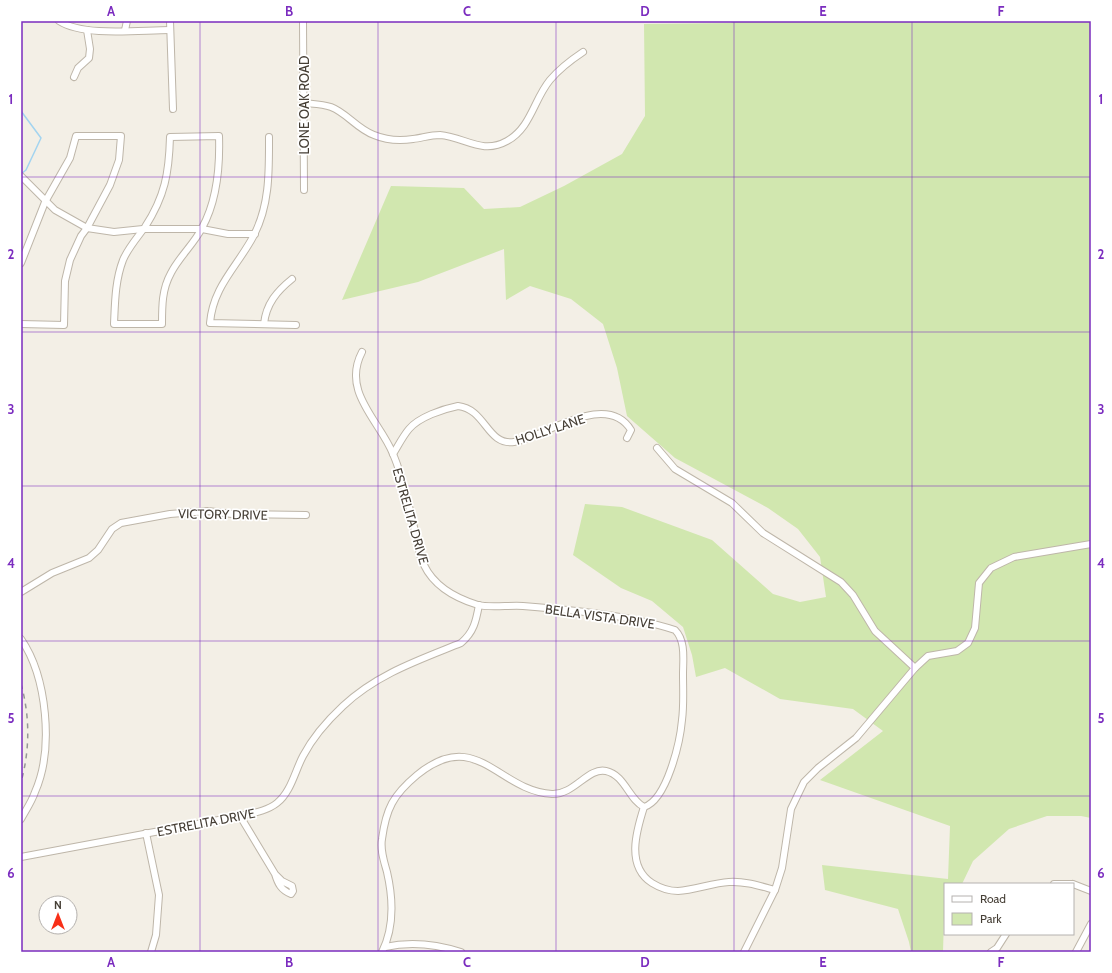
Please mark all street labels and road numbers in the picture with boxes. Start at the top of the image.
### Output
street label: LONE OAK ROAD [296,56,312,154]
street label: HOLLY LANE [513,410,587,448]
street label: ESTRELITA DRIVE [390,466,432,566]
street label: VICTORY DRIVE [178,505,268,523]
street label: BELLA VISTA DRIVE [544,600,656,632]
street label: ESTRELITA DRIVE [156,805,256,839]

